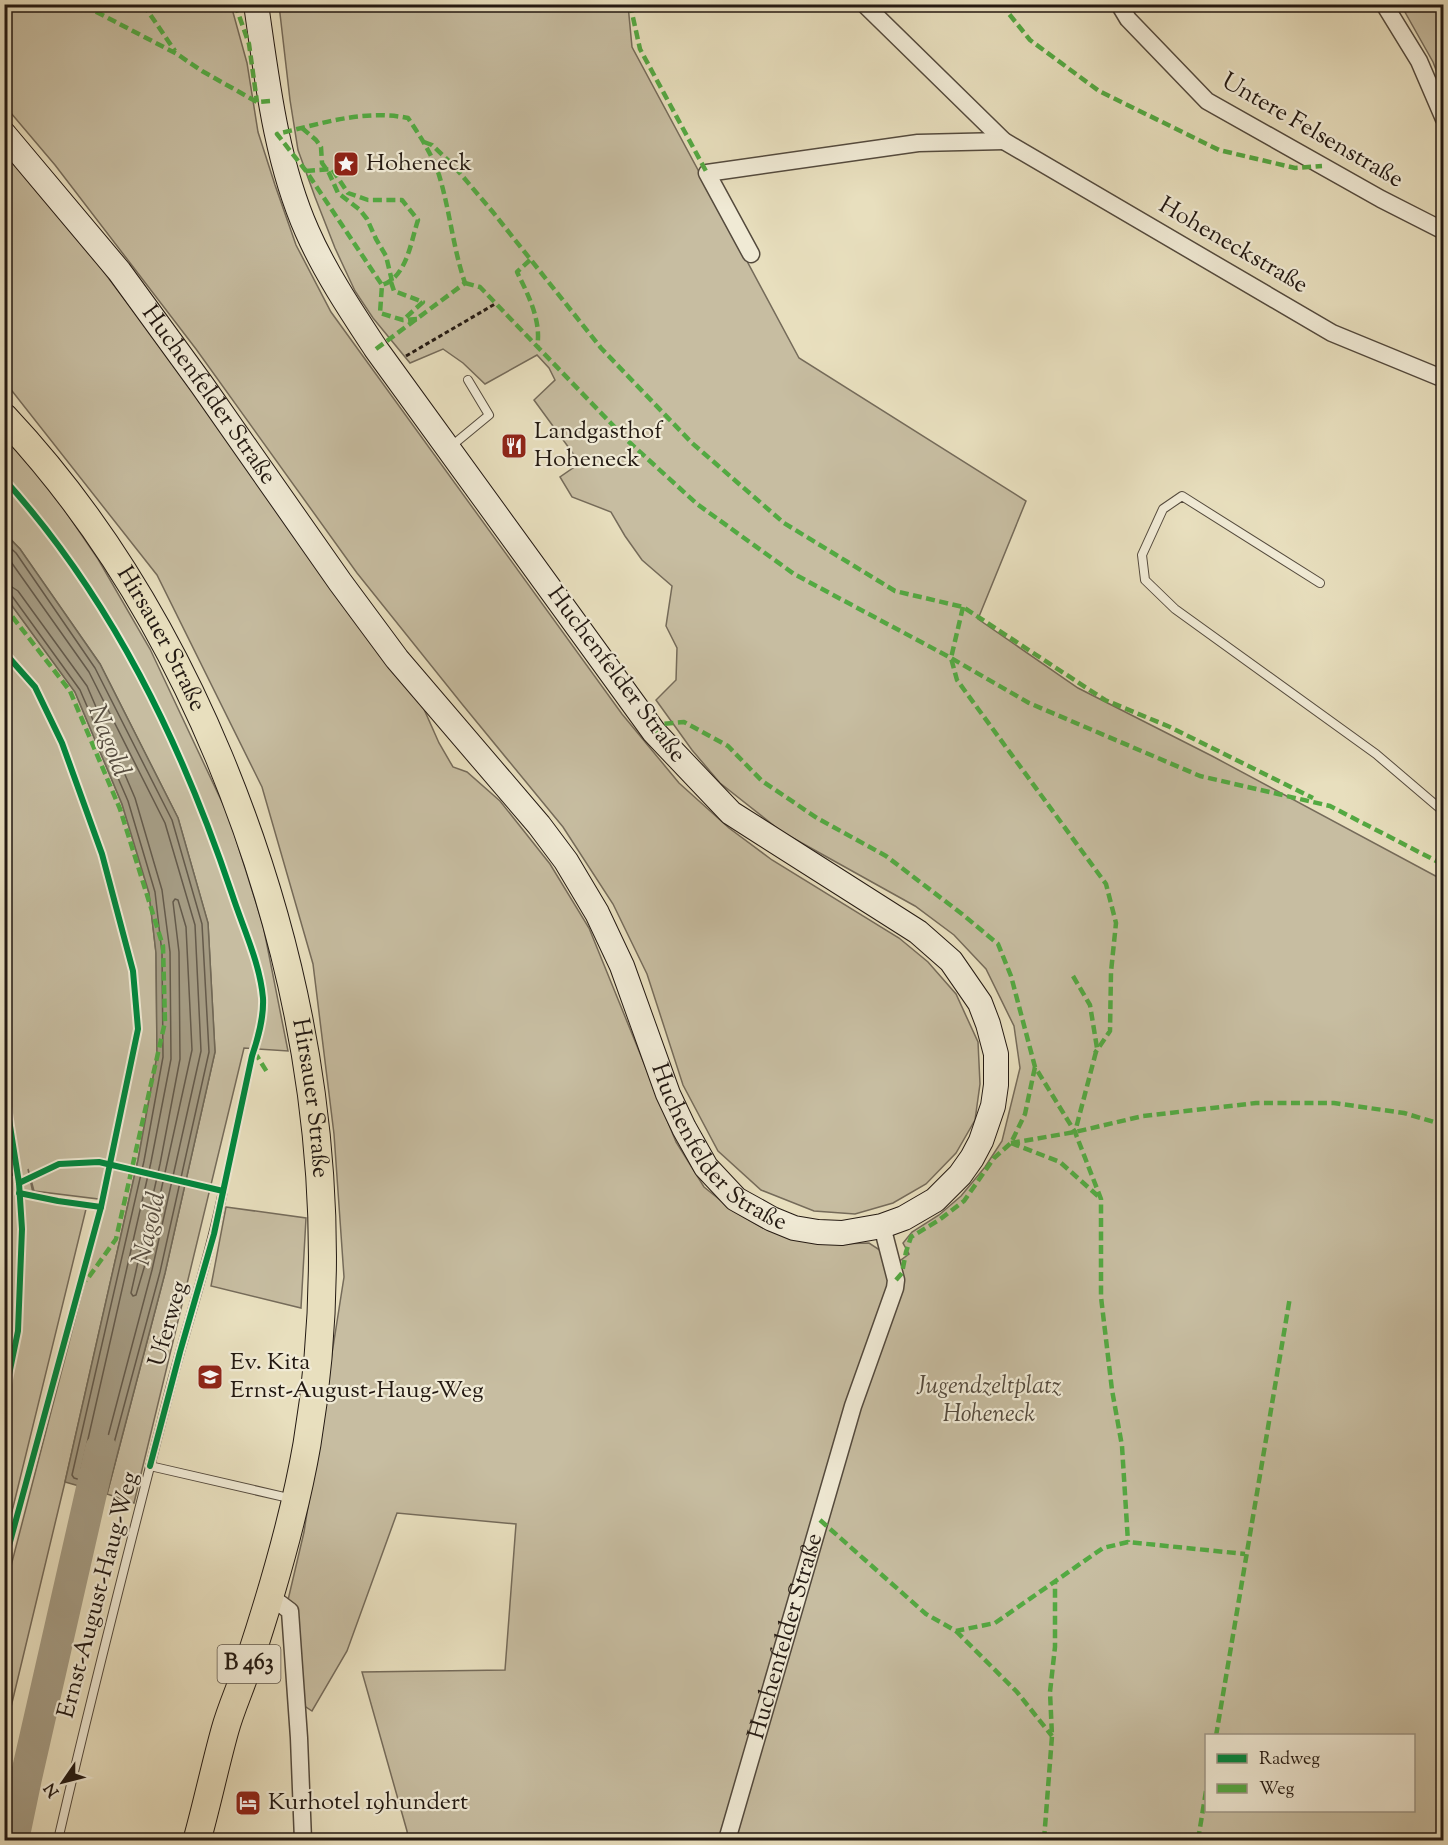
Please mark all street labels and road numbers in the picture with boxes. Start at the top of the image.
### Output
street label: Untere Felsenstraße [1215,65,1409,197]
street label: Hoheneckstraße [1152,189,1314,303]
street label: Huchenfelder Straße [133,299,284,492]
street label: Hirsauer Straße [108,560,214,717]
street label: Huchenfelder Straße [538,580,694,770]
street label: Hirsauer Straße [282,1016,337,1179]
street label: Huchenfelder Straße [641,1059,792,1240]
street label: Uferweg [141,1277,198,1371]
street label: Ernst-August-Haug-Weg [50,1468,148,1722]
street label: Huchenfelder Straße [740,1529,832,1744]
road number: B 463 [218,1645,280,1683]

